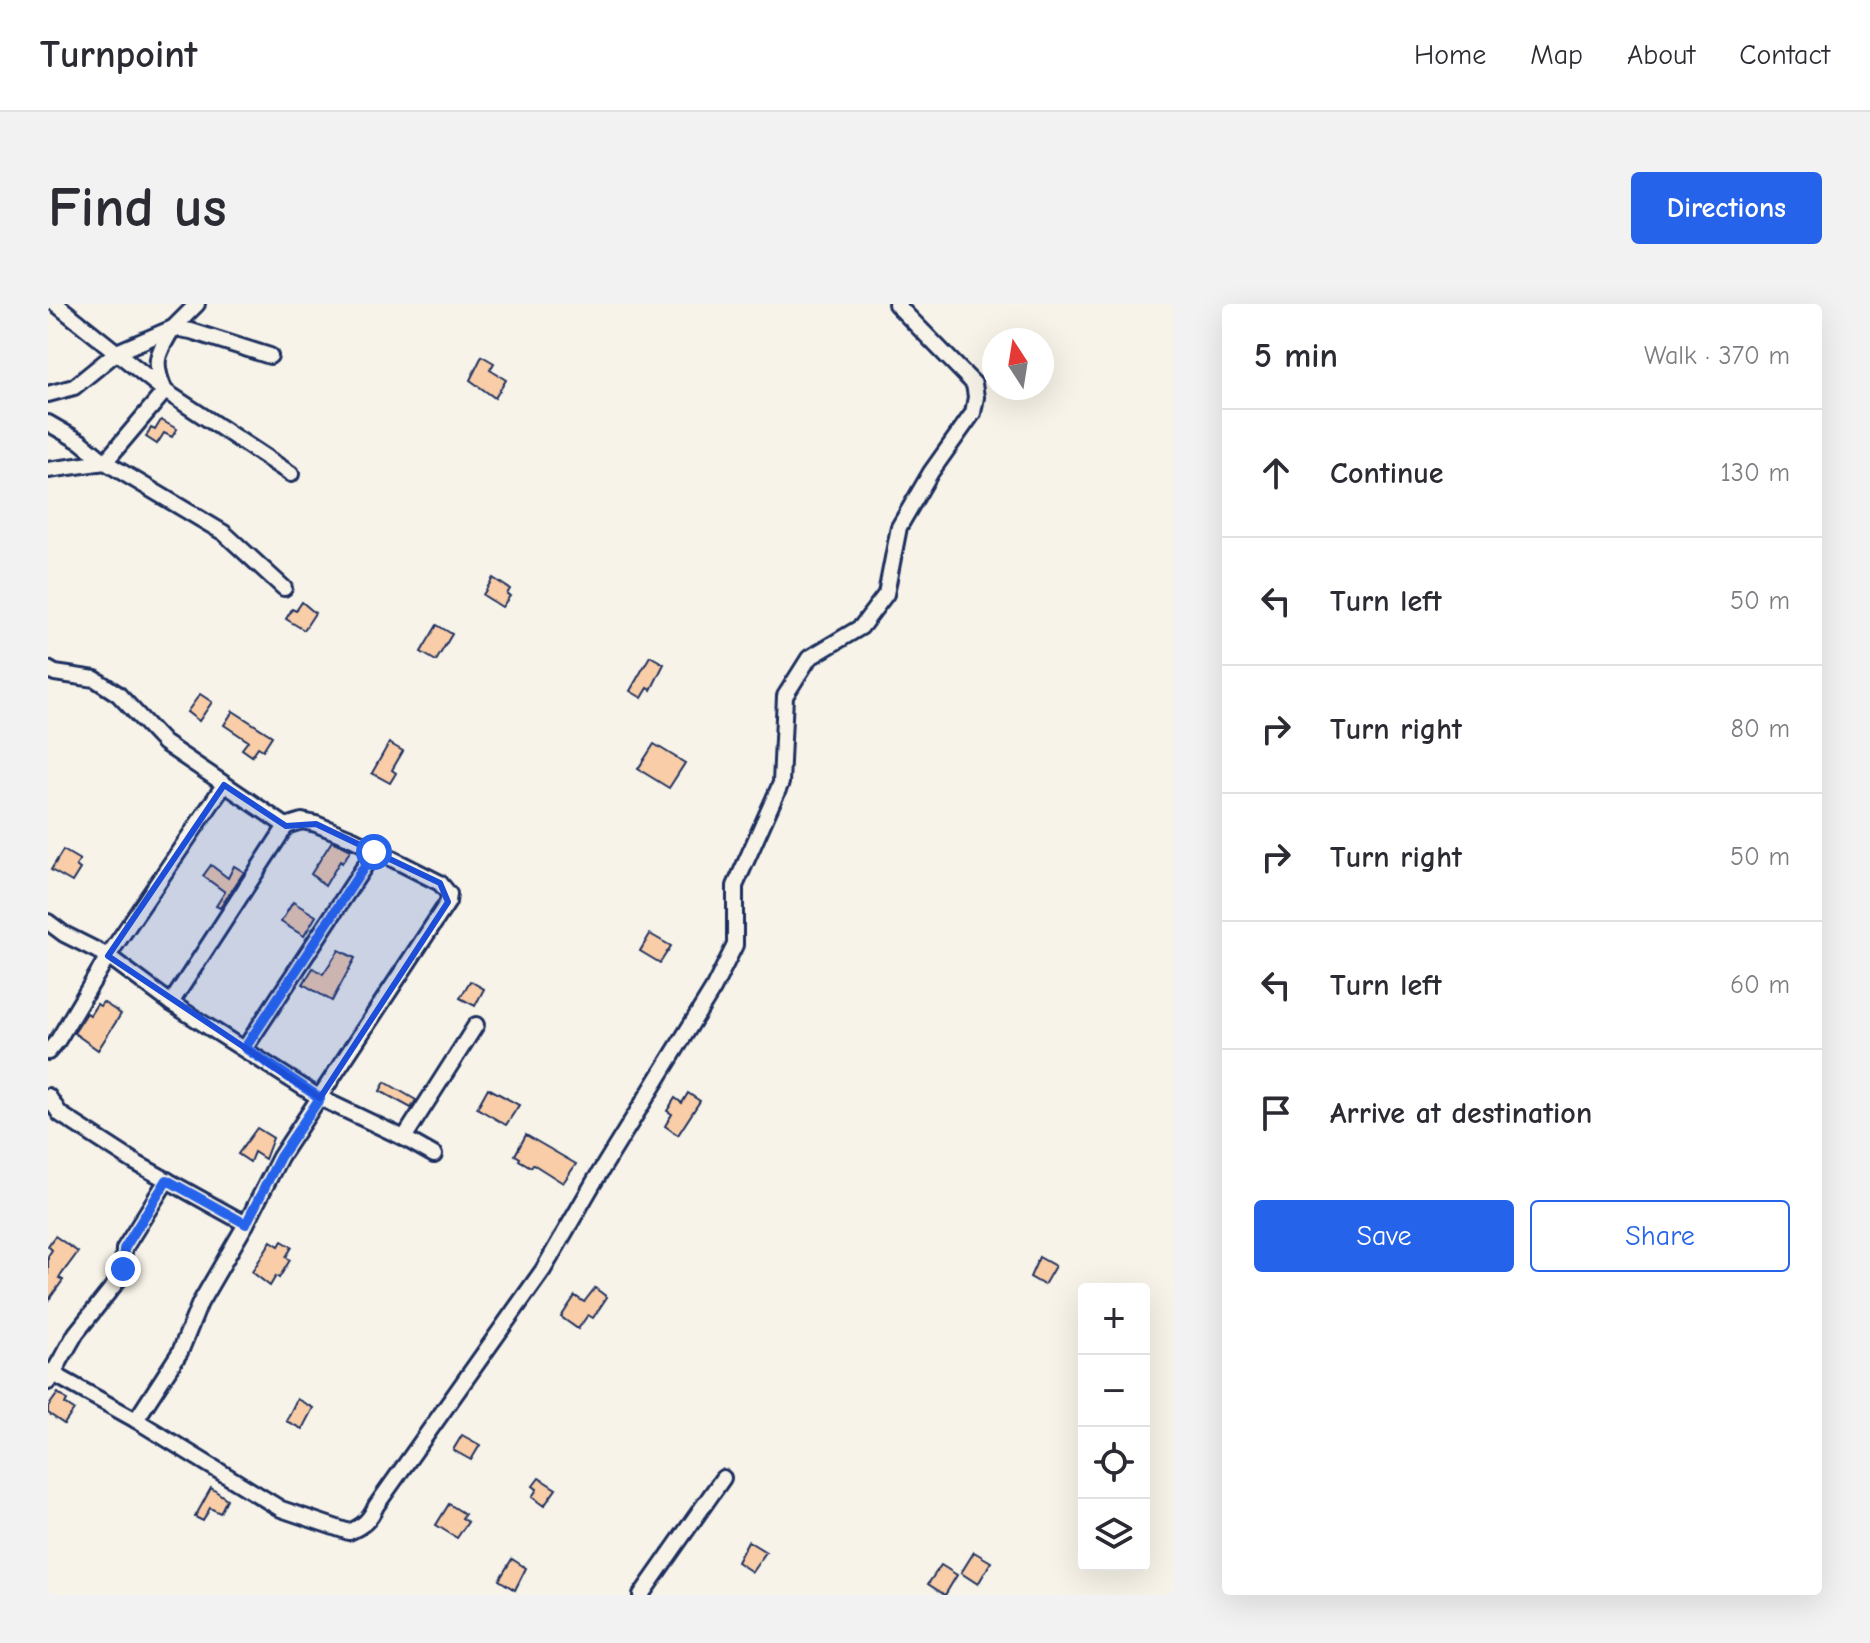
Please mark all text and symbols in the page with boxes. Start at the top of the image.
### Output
text: Turnpoint [40,33,197,77]
text: Home [1414,39,1486,71]
text: Map [1530,39,1583,71]
text: About [1627,39,1695,71]
text: Contact [1739,39,1830,71]
button: Directions [1631,172,1822,244]
text: Find us [48,176,227,240]
north arrow [982,328,1054,400]
text: 5 min [1254,336,1338,376]
text: Walk · 370 m [1644,341,1790,371]
icon: ahead [1254,451,1298,495]
text: Continue [1330,456,1444,491]
text: 130 m [1721,458,1790,488]
icon: left [1254,579,1298,623]
text: Turn left [1330,584,1442,619]
text: 50 m [1730,586,1790,616]
icon: right [1254,707,1298,751]
text: Turn right [1330,712,1462,747]
text: 80 m [1731,714,1790,744]
route start [356,834,392,870]
icon: right [1254,835,1298,879]
text: Turn right [1330,840,1462,875]
text: 50 m [1730,842,1790,872]
icon: left [1254,963,1298,1007]
text: Turn left [1330,968,1442,1003]
text: 60 m [1730,970,1790,1000]
icon: arrive [1254,1091,1298,1135]
text: Arrive at destination [1330,1096,1592,1131]
button: Save [1254,1200,1514,1272]
button: Share [1530,1200,1790,1272]
route end [105,1251,141,1287]
map controls [1078,1283,1150,1571]
button: + [1078,1283,1150,1355]
button: − [1078,1355,1150,1427]
button: locate [1078,1427,1150,1499]
button: layers [1078,1499,1150,1571]

